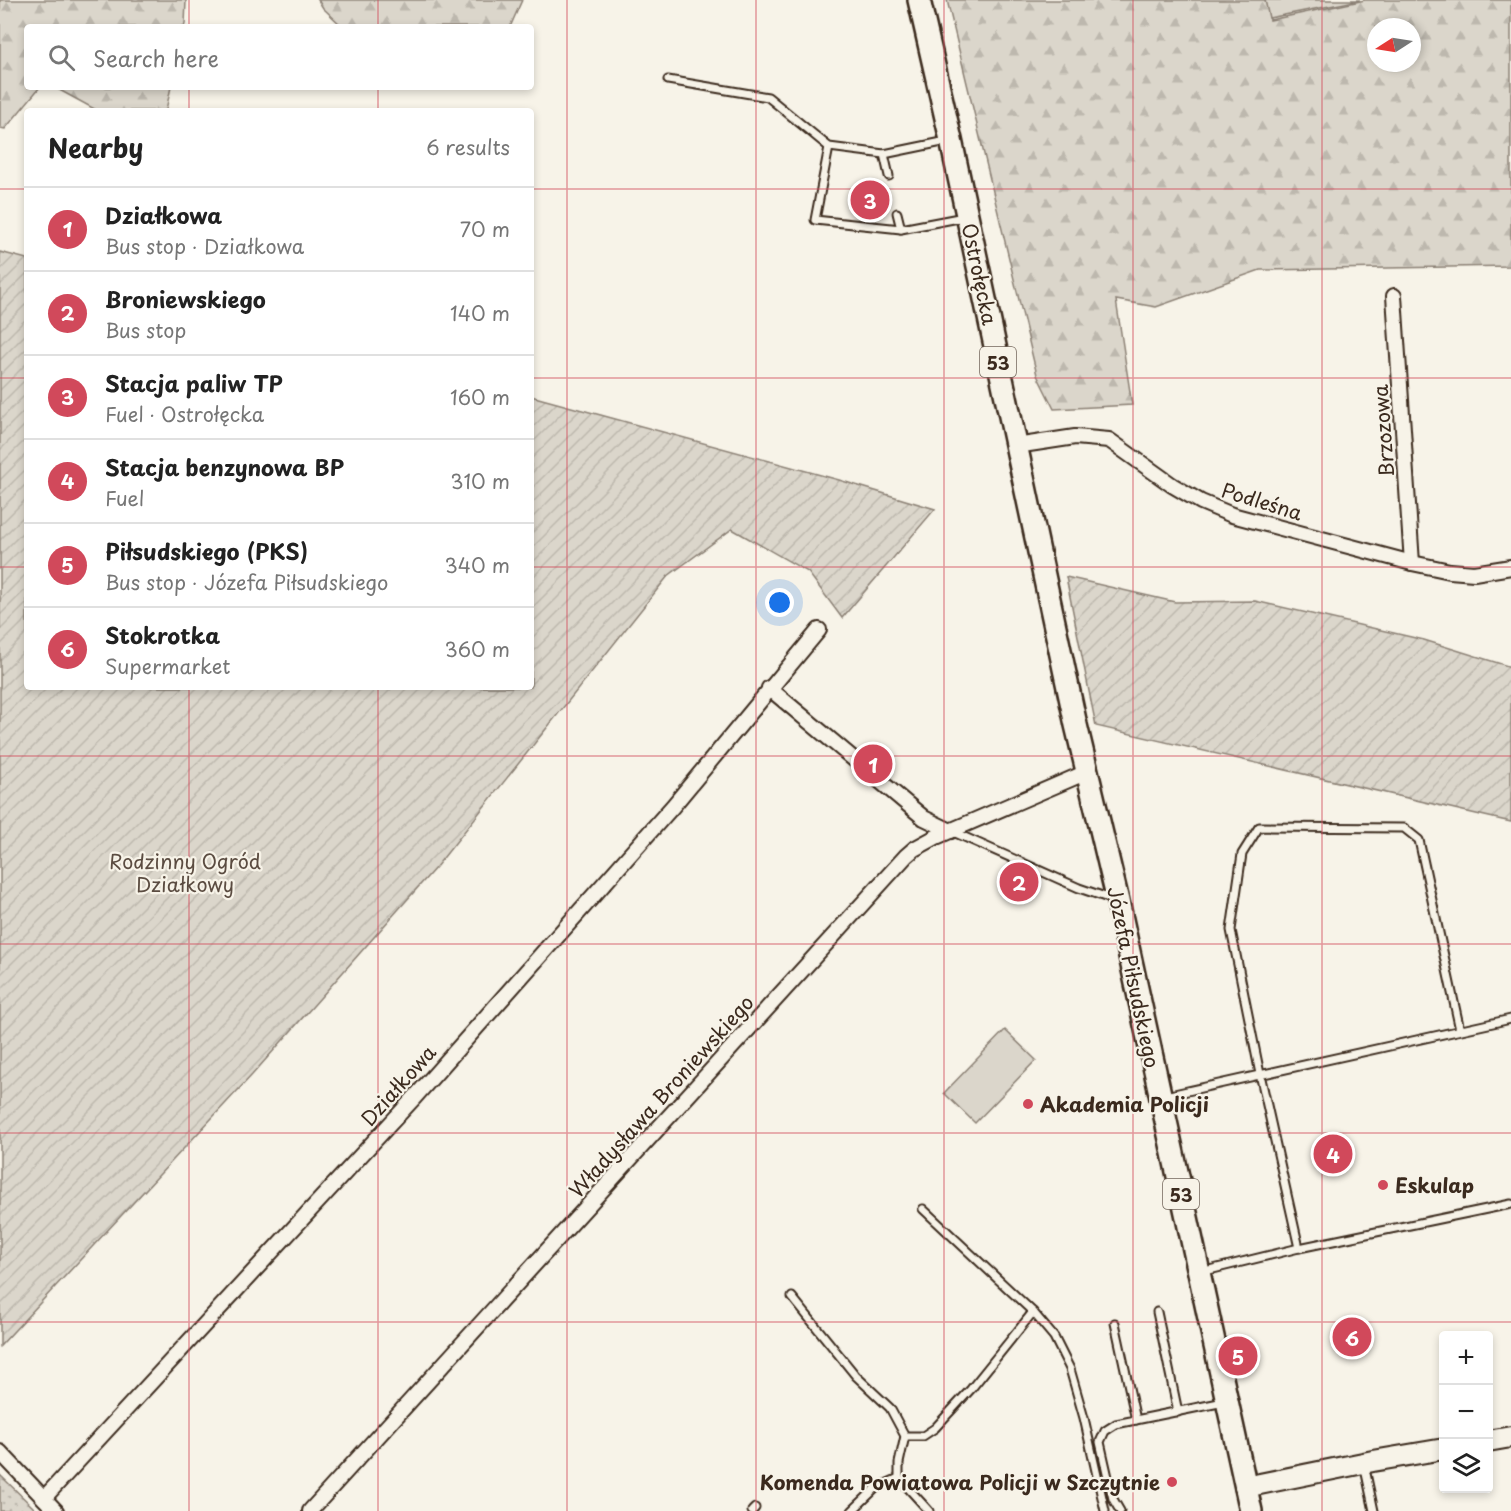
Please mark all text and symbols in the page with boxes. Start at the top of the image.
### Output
north arrow [1367,18,1421,72]
search box [24,24,534,90]
icon: search [45,41,78,74]
text: Search here [93,41,219,74]
text: Nearby [48,128,143,167]
text: 6 results [426,132,510,162]
pin: 3 [850,178,890,222]
text: Działkowa [105,198,222,231]
text: 1 [63,214,72,244]
text: 70 m [460,214,510,244]
street label: Ostrołęcka [955,220,1006,328]
text: Bus stop · Działkowa [105,231,304,261]
text: Broniewskiego [105,282,266,315]
text: 2 [60,298,75,328]
text: 140 m [450,298,510,328]
text: Bus stop [105,315,186,345]
road number: 53 [980,347,1016,377]
text: Stacja paliw TP [105,366,283,399]
text: 3 [61,382,74,412]
text: 160 m [450,382,510,412]
street label: Brzozowa [1365,383,1401,478]
text: Fuel · Ostrołęcka [105,399,264,429]
text: Stacja benzynowa BP [105,450,344,483]
text: 4 [61,466,74,496]
text: 310 m [450,466,510,496]
street label: Podleśna [1218,475,1307,528]
text: Fuel [105,483,144,513]
text: Piłsudskiego (PKS) [105,534,308,567]
text: 5 [61,550,74,580]
text: 340 m [445,550,510,580]
text: Bus stop · Józefa Piłsudskiego [105,567,388,597]
your location [765,588,794,617]
text: Stokrotka [105,618,220,651]
text: 6 [60,634,75,664]
text: 360 m [444,634,510,664]
text: Supermarket [105,651,231,681]
pin: 1 [854,742,892,786]
park label: Rodzinny Ogród Działkowy [109,846,261,899]
pin: 2 [1000,860,1038,904]
street label: Józefa Piłsudskiego [1100,884,1168,1070]
street label: Władysława Broniewskiego [562,988,760,1204]
street label: Działkowa [353,1037,443,1132]
place label: Akademia Policji [1040,1089,1209,1119]
marker: Akademia Policji [1021,1097,1035,1111]
pin: 4 [1314,1132,1352,1176]
place label: Eskulap [1395,1170,1474,1200]
marker: Eskulap [1376,1178,1390,1192]
road number: 53 [1163,1179,1199,1209]
pin: 6 [1332,1314,1372,1360]
map controls [1439,1331,1493,1493]
button: + [1439,1331,1493,1385]
pin: 5 [1218,1334,1258,1378]
button: − [1439,1385,1493,1439]
button: layers [1439,1439,1493,1493]
place label: Komenda Powiatowa Policji w Szczytnie [759,1467,1160,1497]
marker: Komenda Powiatowa Policji w Szczytnie [1165,1475,1179,1489]

